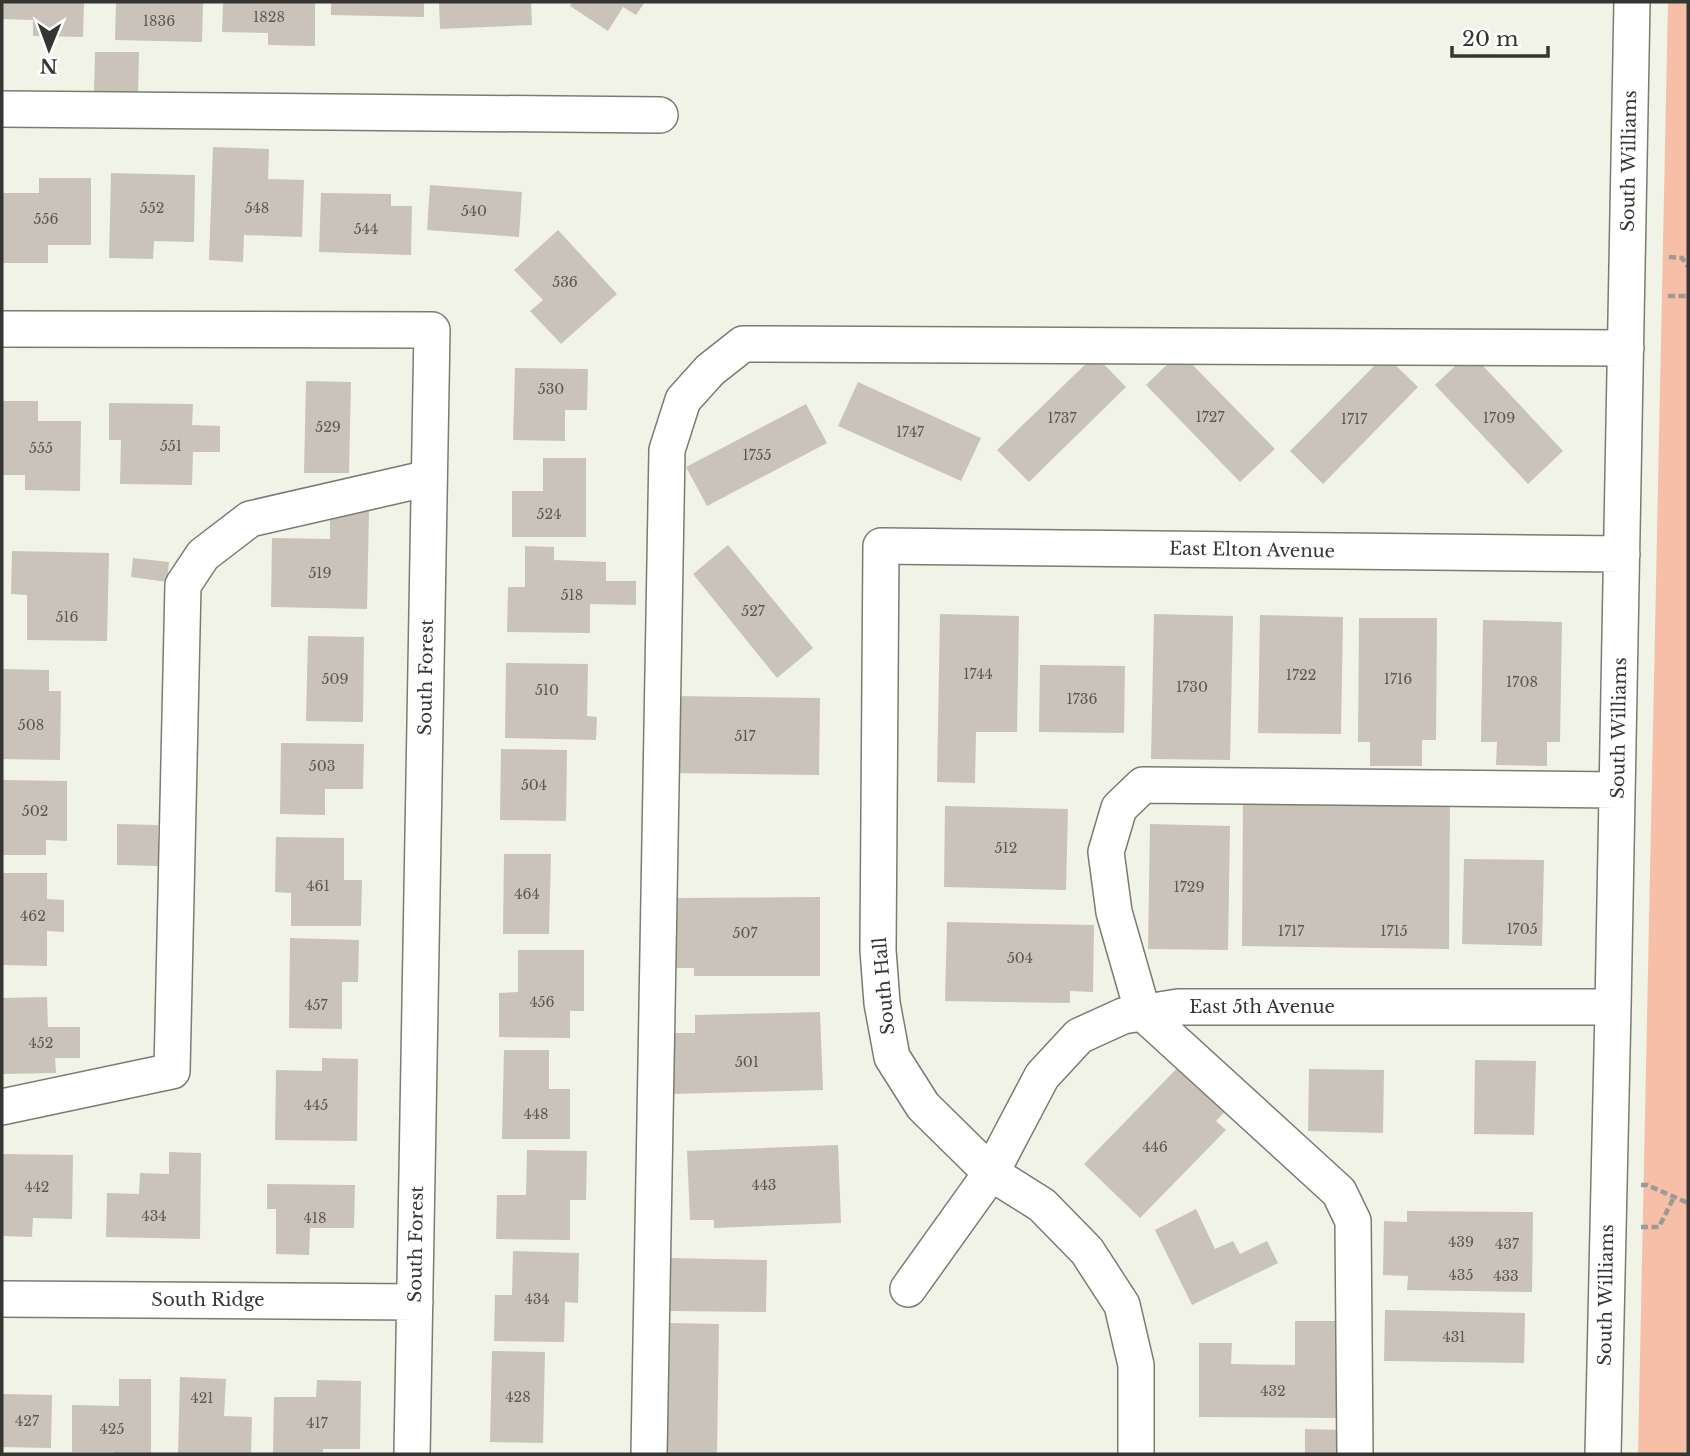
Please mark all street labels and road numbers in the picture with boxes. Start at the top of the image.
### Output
street label: South Williams [1617,90,1641,232]
street label: East Elton Avenue [1169,538,1335,562]
street label: South Forest [414,618,438,735]
street label: South Williams [1607,657,1631,799]
street label: South Hall [869,936,899,1036]
street label: East 5th Avenue [1189,996,1335,1018]
street label: South Forest [404,1185,428,1302]
street label: South Williams [1594,1224,1618,1366]
street label: South Ridge [151,1289,265,1311]

